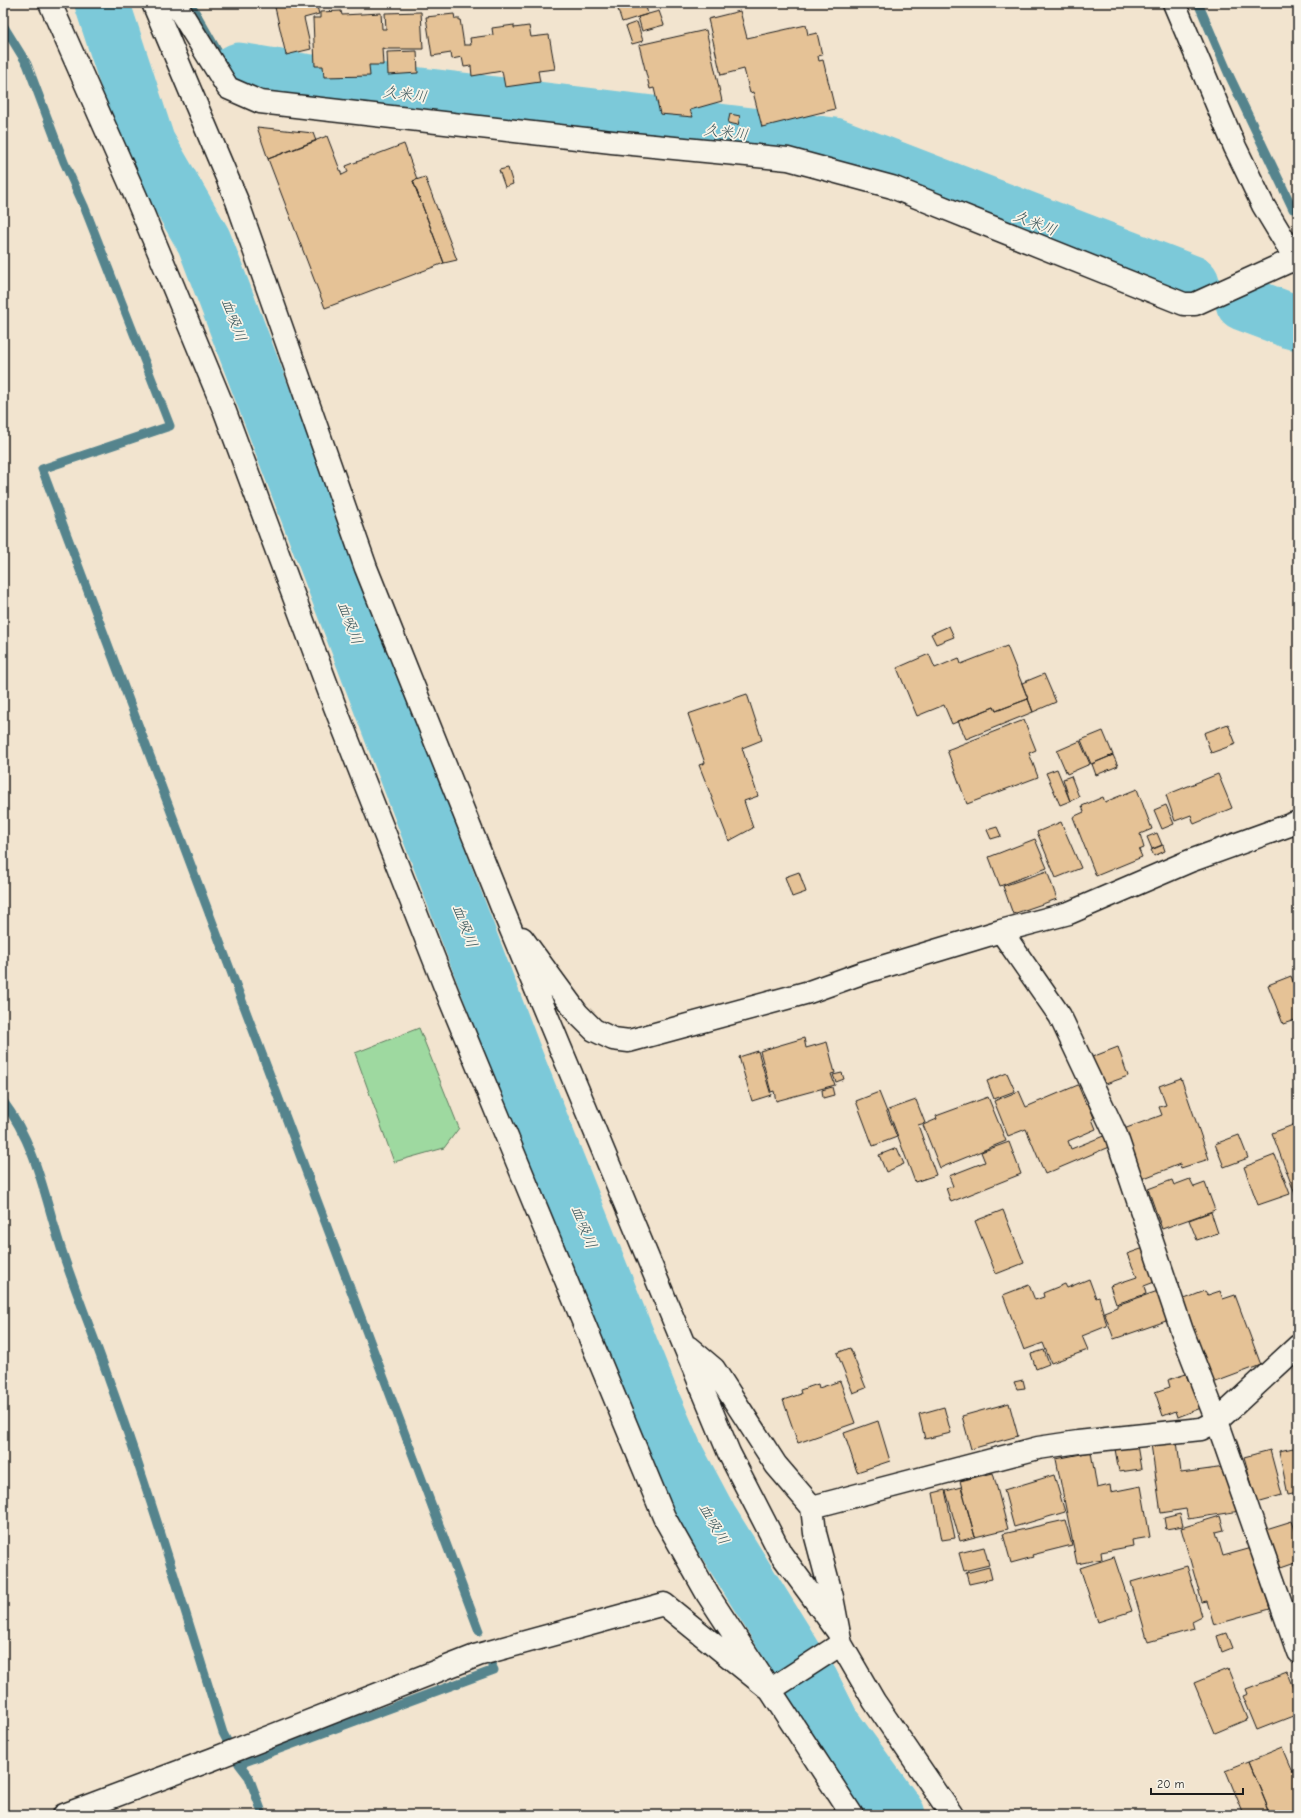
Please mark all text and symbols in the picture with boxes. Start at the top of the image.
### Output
water label: 久米川 [382,82,428,106]
water label: 久米川 [703,120,749,144]
water label: 久米川 [1011,207,1059,239]
water label: 血吸川 [218,296,250,344]
water label: 血吸川 [334,599,366,647]
water label: 血吸川 [449,902,481,950]
water label: 血吸川 [567,1203,601,1251]
water label: 血吸川 [695,1500,733,1548]
scale bar [1151,1770,1243,1796]
text: 20 m [1157,1777,1185,1791]

